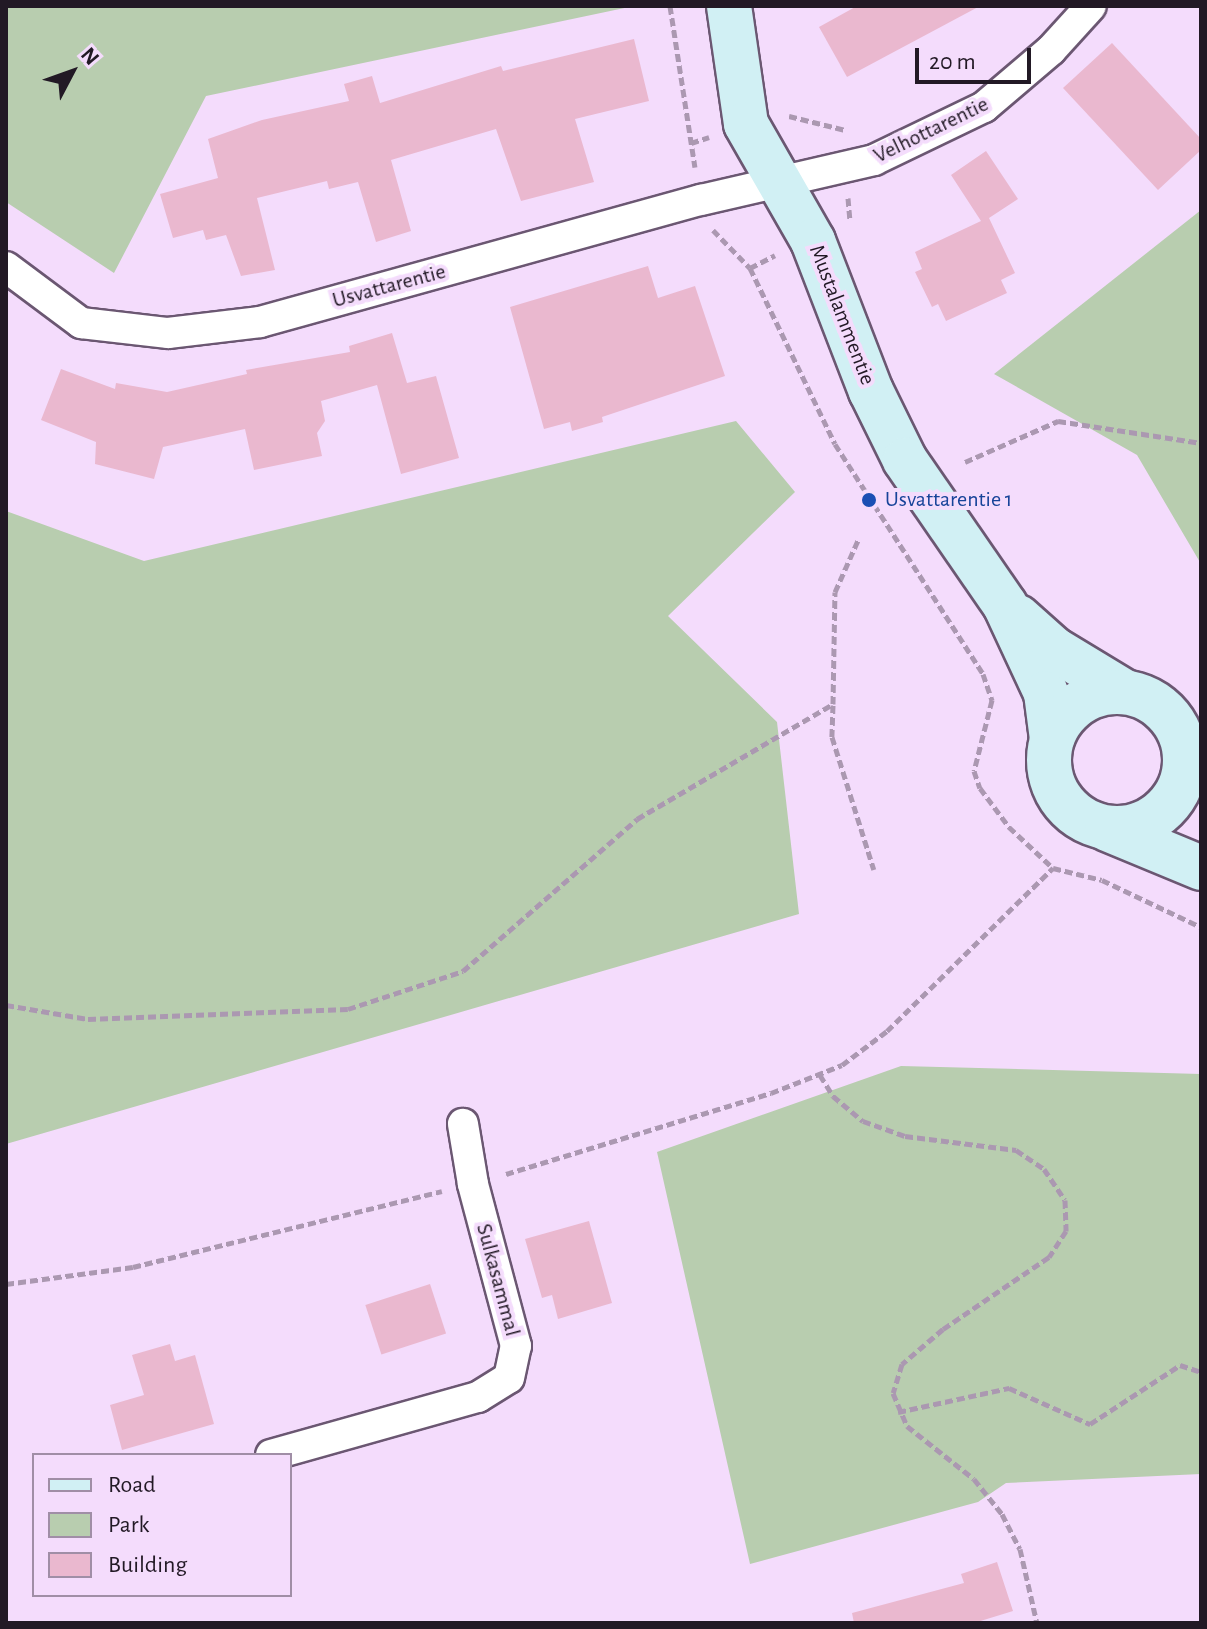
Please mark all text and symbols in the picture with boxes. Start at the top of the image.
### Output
north arrow [32,32,112,112]
scale bar [919,32,1035,82]
text: N [77,43,103,69]
text: 20 m [929,50,976,74]
street label: Velhottarentie [869,91,993,169]
street label: Mustalammentie [803,241,881,389]
street label: Usvattarentie [330,258,448,314]
place label: Usvattarentie 1 [885,487,1012,513]
marker: Usvattarentie 1 [860,491,878,509]
street label: Sulkasammal [470,1221,526,1339]
legend [32,1453,292,1597]
text: Road [108,1473,156,1497]
text: Park [108,1513,149,1537]
text: Building [108,1553,187,1577]

